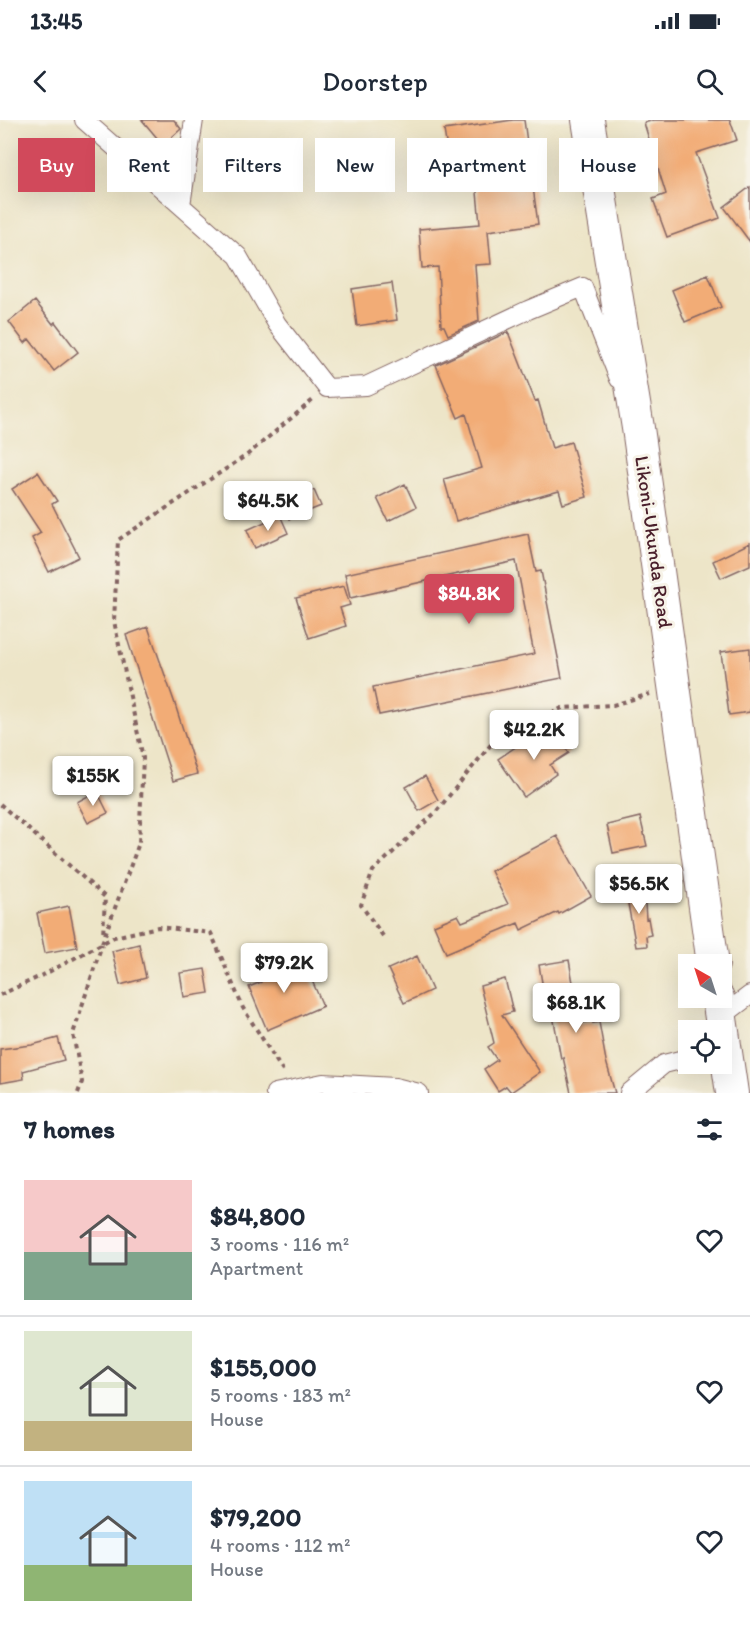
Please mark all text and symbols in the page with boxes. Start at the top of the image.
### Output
text: 13:45 [30,8,82,35]
icon: back [24,65,57,98]
text: Doorstep [322,65,428,98]
icon: search [693,65,726,98]
chip: Buy [18,138,95,192]
chip: Rent [107,138,191,192]
chip: Filters [203,138,303,192]
chip: New [315,138,395,192]
chip: Apartment [407,138,547,192]
chip: House [559,138,658,192]
street label: Likoni-Ukunda Road [630,454,678,630]
pin: $64.5K [219,481,317,532]
text: $64.5K [238,488,298,512]
pin: $84.8K [420,574,518,625]
text: $84.8K [438,581,500,605]
pin: $42.2K [485,710,583,761]
text: $42.2K [504,717,564,741]
pin: $155K [51,756,135,807]
text: $155K [66,763,120,787]
pin: $56.5K [590,864,688,915]
text: $56.5K [609,871,669,895]
pin: $79.2K [235,943,333,994]
text: $79.2K [255,950,313,974]
north arrow [678,954,732,1008]
map controls [678,954,732,1074]
pin: $68.1K [527,983,625,1034]
text: $68.1K [547,990,605,1014]
button: locate [678,1020,732,1074]
text: 7 homes [24,1113,115,1145]
icon: filters [693,1113,726,1146]
text: $84,800 [210,1200,306,1232]
icon: home [72,1204,144,1276]
icon: heart [693,1224,726,1257]
text: 3 rooms · 116 m² [210,1232,349,1256]
text: Apartment [210,1256,303,1280]
text: $155,000 [210,1351,317,1383]
icon: home [72,1355,144,1427]
icon: heart [693,1375,726,1408]
text: 5 rooms · 183 m² [210,1383,351,1407]
text: House [210,1407,264,1431]
text: $79,200 [210,1501,302,1533]
icon: home [72,1505,144,1577]
icon: heart [693,1525,726,1558]
text: 4 rooms · 112 m² [210,1533,350,1557]
text: House [210,1557,264,1581]

